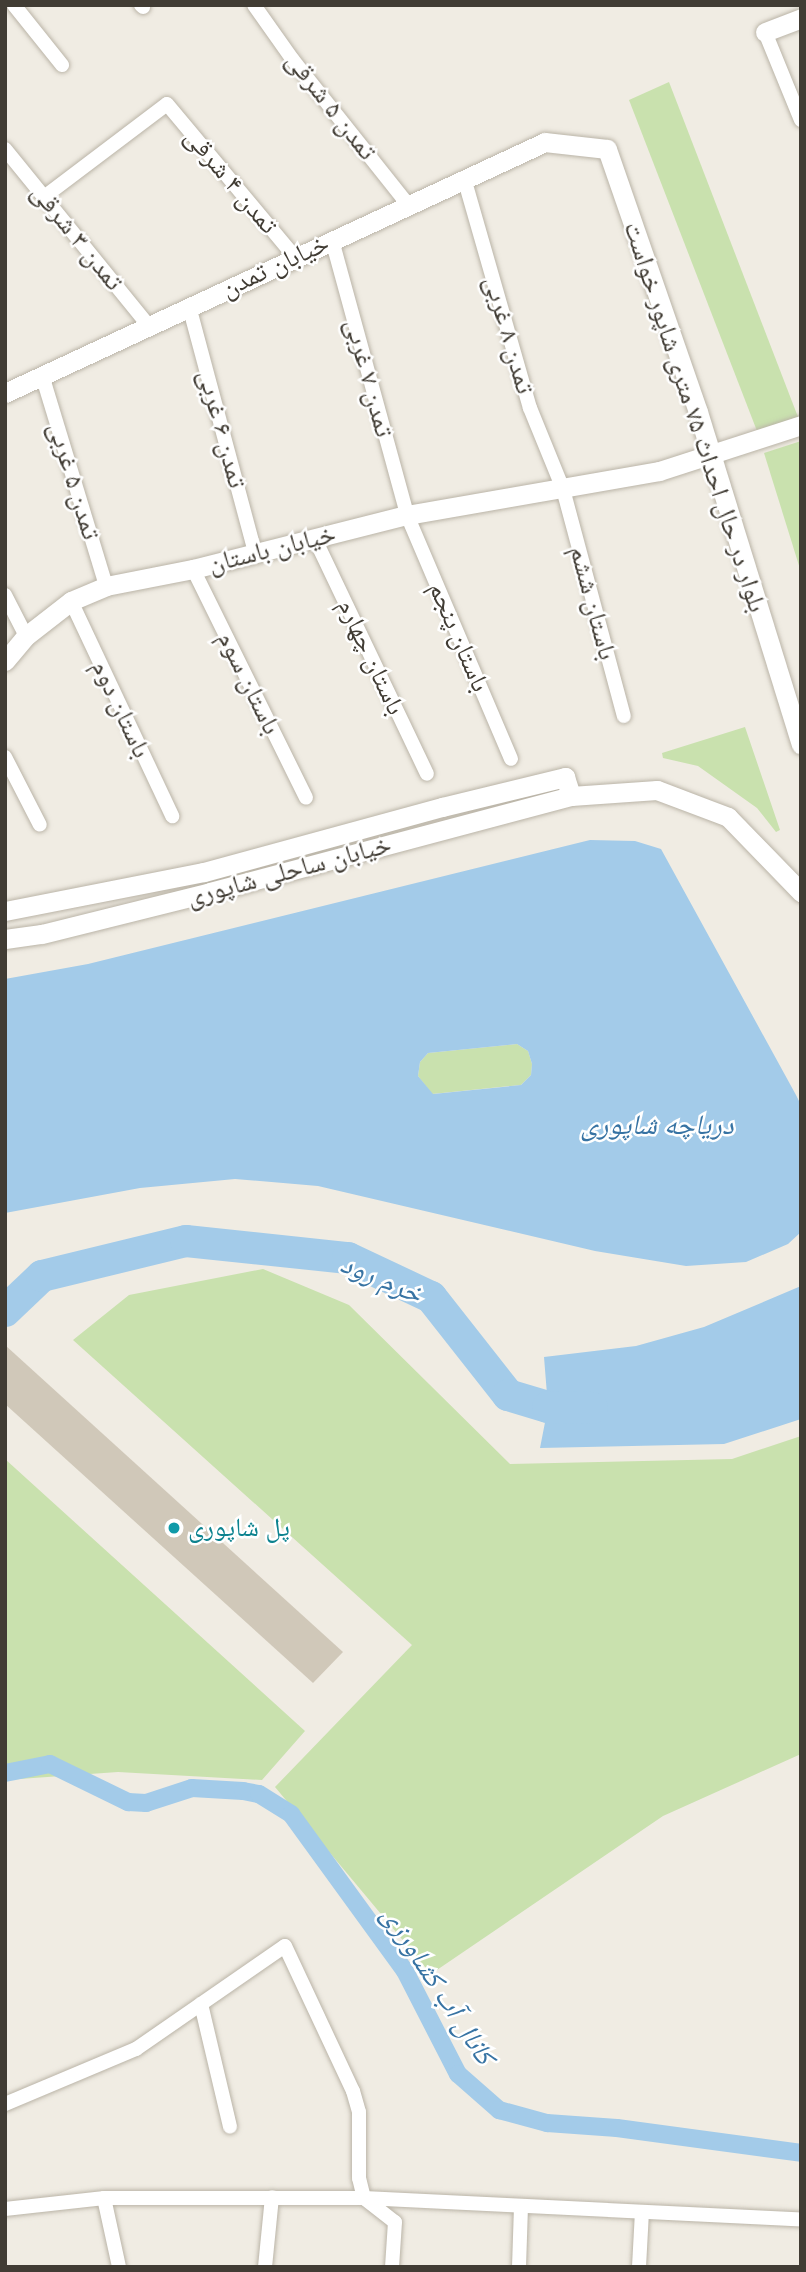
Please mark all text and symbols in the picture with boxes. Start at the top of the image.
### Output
street label: تمدن ۵ شرقی [279,46,383,166]
street label: تمدن ۴ شرقی [178,122,284,240]
street label: تمدن ۳ شرقی [24,177,130,297]
street label: بلوار در حال احداث ۷۵ متری شاپور خواست [617,218,773,616]
street label: خیابان تمدن [216,227,334,305]
street label: تمدن ۸ غربی [477,273,541,397]
street label: تمدن ۷ غربی [338,316,400,440]
street label: تمدن ۶ غربی [191,367,253,491]
street label: تمدن ۵ غربی [41,419,107,543]
street label: خیابان باستان [205,518,339,580]
street label: باستان ششم [563,543,623,663]
street label: باستان پنجم [422,577,496,697]
street label: باستان چهارم [331,594,411,720]
street label: باستان سوم [211,626,287,740]
street label: باستان دوم [85,655,157,763]
street label: خیابان ساحلی شاپوری [183,829,395,913]
water label: دریاچه شاپوری [580,1107,734,1141]
water label: خرم رود [336,1246,428,1310]
place label: پل شاپوری [188,1512,290,1544]
marker: پل شاپوری [166,1520,182,1536]
water label: کانال آب کشاورزی [375,1899,503,2071]

